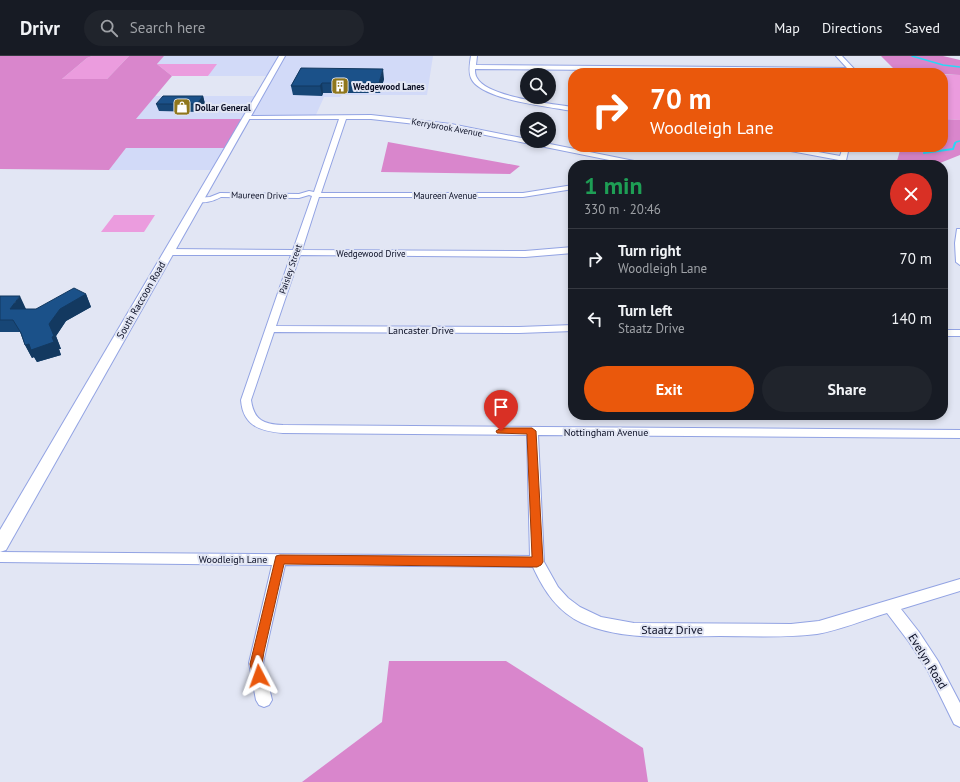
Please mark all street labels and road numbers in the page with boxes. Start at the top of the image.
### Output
street label: Kerrybrook Avenue [411,115,484,139]
street label: Maureen Drive [231,189,288,201]
street label: Maureen Avenue [413,190,477,201]
street label: Paisley Street [276,243,304,295]
street label: Wedgewood Drive [336,248,406,259]
street label: South Raccoon Road [114,259,168,341]
street label: Lancaster Drive [388,324,454,337]
street label: Nottingham Avenue [564,426,648,439]
street label: Woodleigh Lane [199,553,267,566]
street label: Staatz Drive [641,622,703,637]
street label: Evelyn Road [905,631,951,691]

